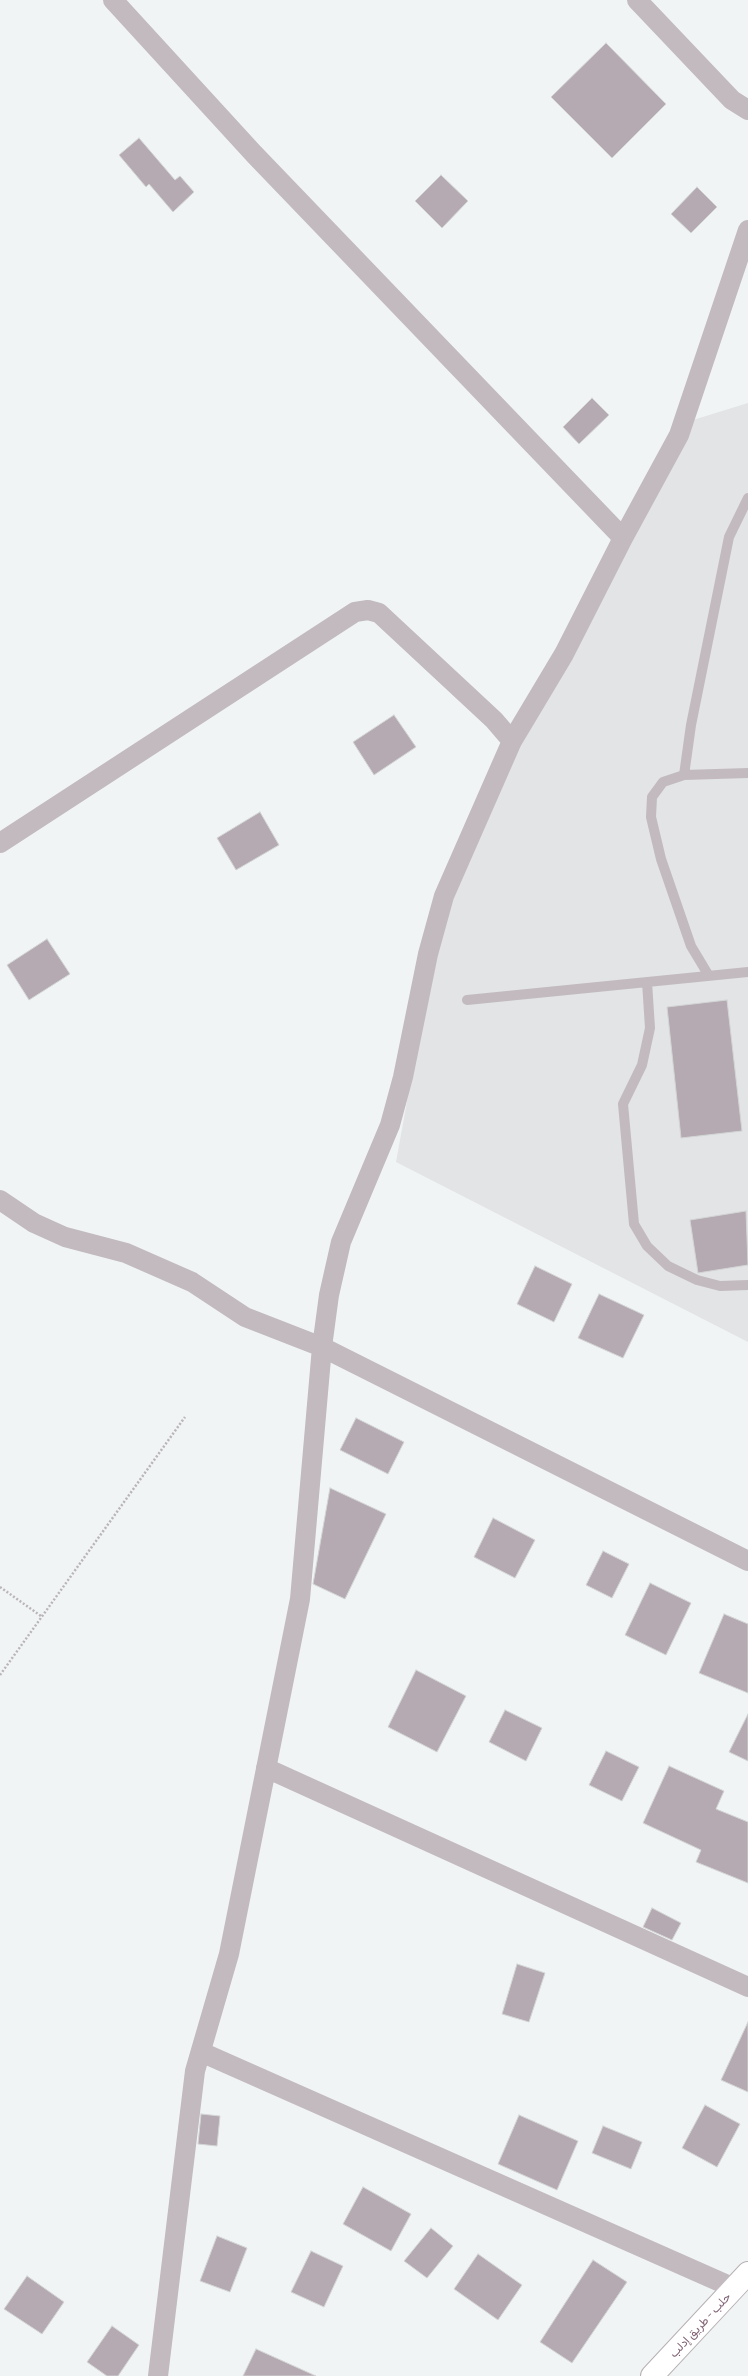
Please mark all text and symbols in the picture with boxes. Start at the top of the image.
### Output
street label: حلب - طريق إدلب [666,2290,734,2360]

